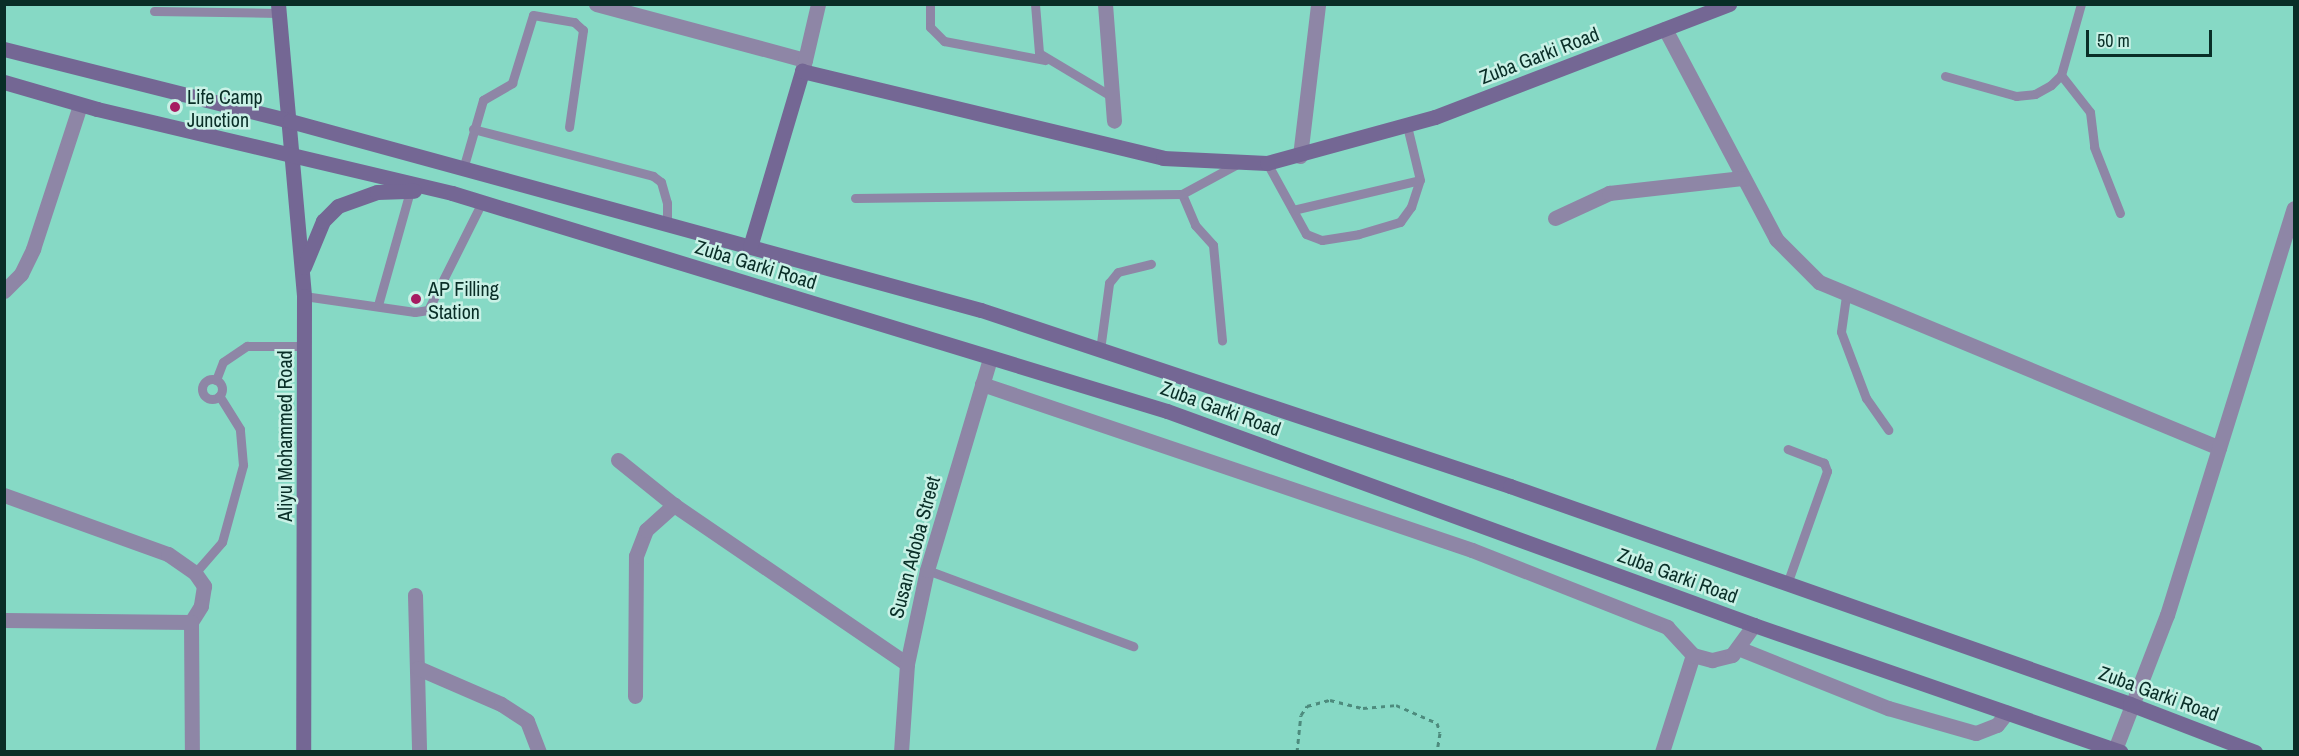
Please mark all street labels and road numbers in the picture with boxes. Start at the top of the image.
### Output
street label: Zuba Garki Road [1476,21,1602,89]
street label: Zuba Garki Road [692,234,820,294]
street label: Aliyu Mohammed Road [272,350,296,522]
street label: Zuba Garki Road [1158,375,1284,441]
street label: Susan Adoba Street [883,473,945,621]
street label: Zuba Garki Road [1615,542,1741,608]
street label: Zuba Garki Road [2096,660,2222,726]

